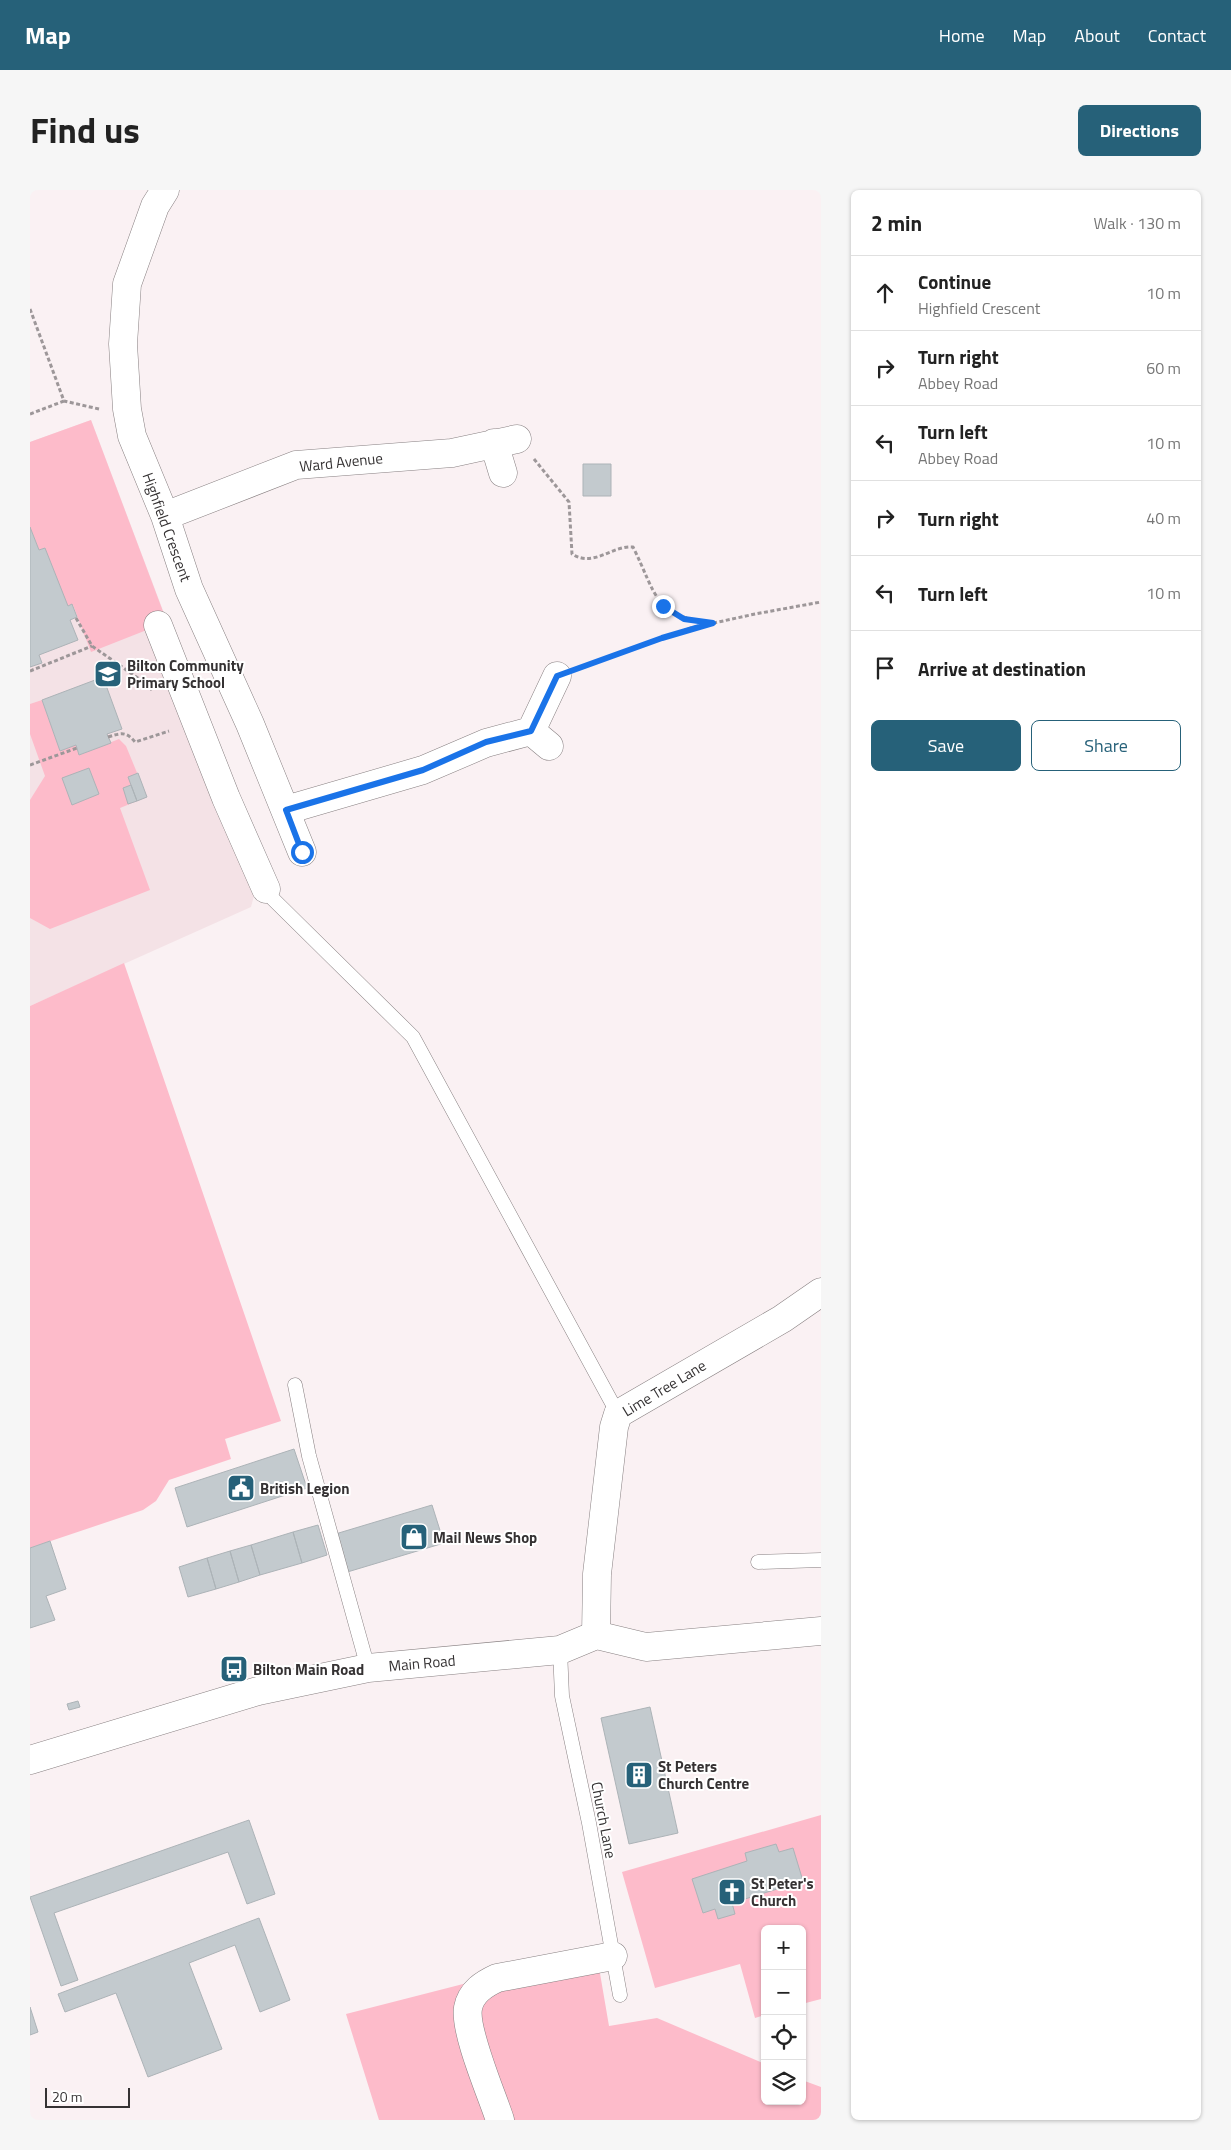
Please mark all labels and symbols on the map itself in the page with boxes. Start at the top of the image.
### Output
street label: Ward Avenue [298,446,384,478]
street label: Highfield Crescent [137,469,198,586]
route end [652,595,675,618]
place label: Bilton Community Primary School [127,654,244,694]
school or university icon: Bilton Community Primary School [93,659,123,689]
route start [291,841,314,864]
street label: Lime Tree Lane [618,1354,710,1422]
public building icon: British Legion [226,1473,256,1503]
place label: British Legion [260,1477,349,1500]
shop icon: Mail News Shop [399,1522,429,1552]
place label: Mail News Shop [433,1526,537,1549]
street label: Main Road [388,1649,456,1677]
bus stop icon: Bilton Main Road [219,1654,249,1684]
place label: Bilton Main Road [253,1658,364,1681]
place label: St Peters Church Centre [658,1755,750,1795]
building icon: St Peters Church Centre [624,1760,654,1790]
street label: Church Lane [585,1780,623,1860]
place label: St Peter's Church [751,1872,814,1912]
church icon: St Peter's Church [717,1877,747,1907]
scale bar [45,2085,130,2108]

